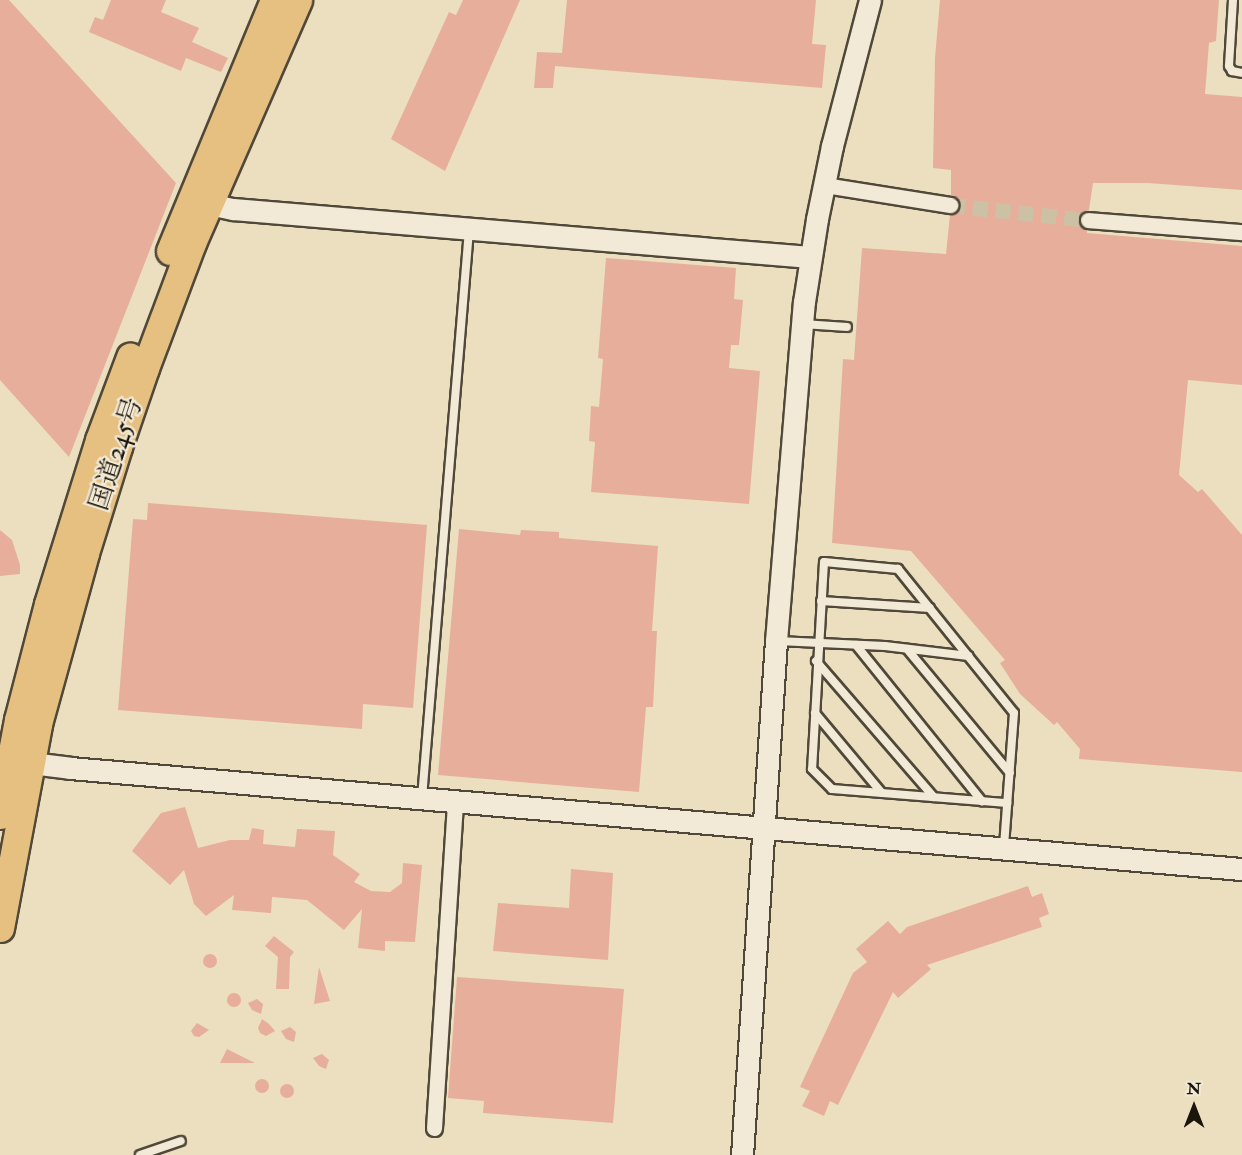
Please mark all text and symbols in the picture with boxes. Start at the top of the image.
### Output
street label: 国道245号 [84,394,150,514]
north arrow [1164,1077,1224,1137]
text: N [1187,1079,1201,1099]

